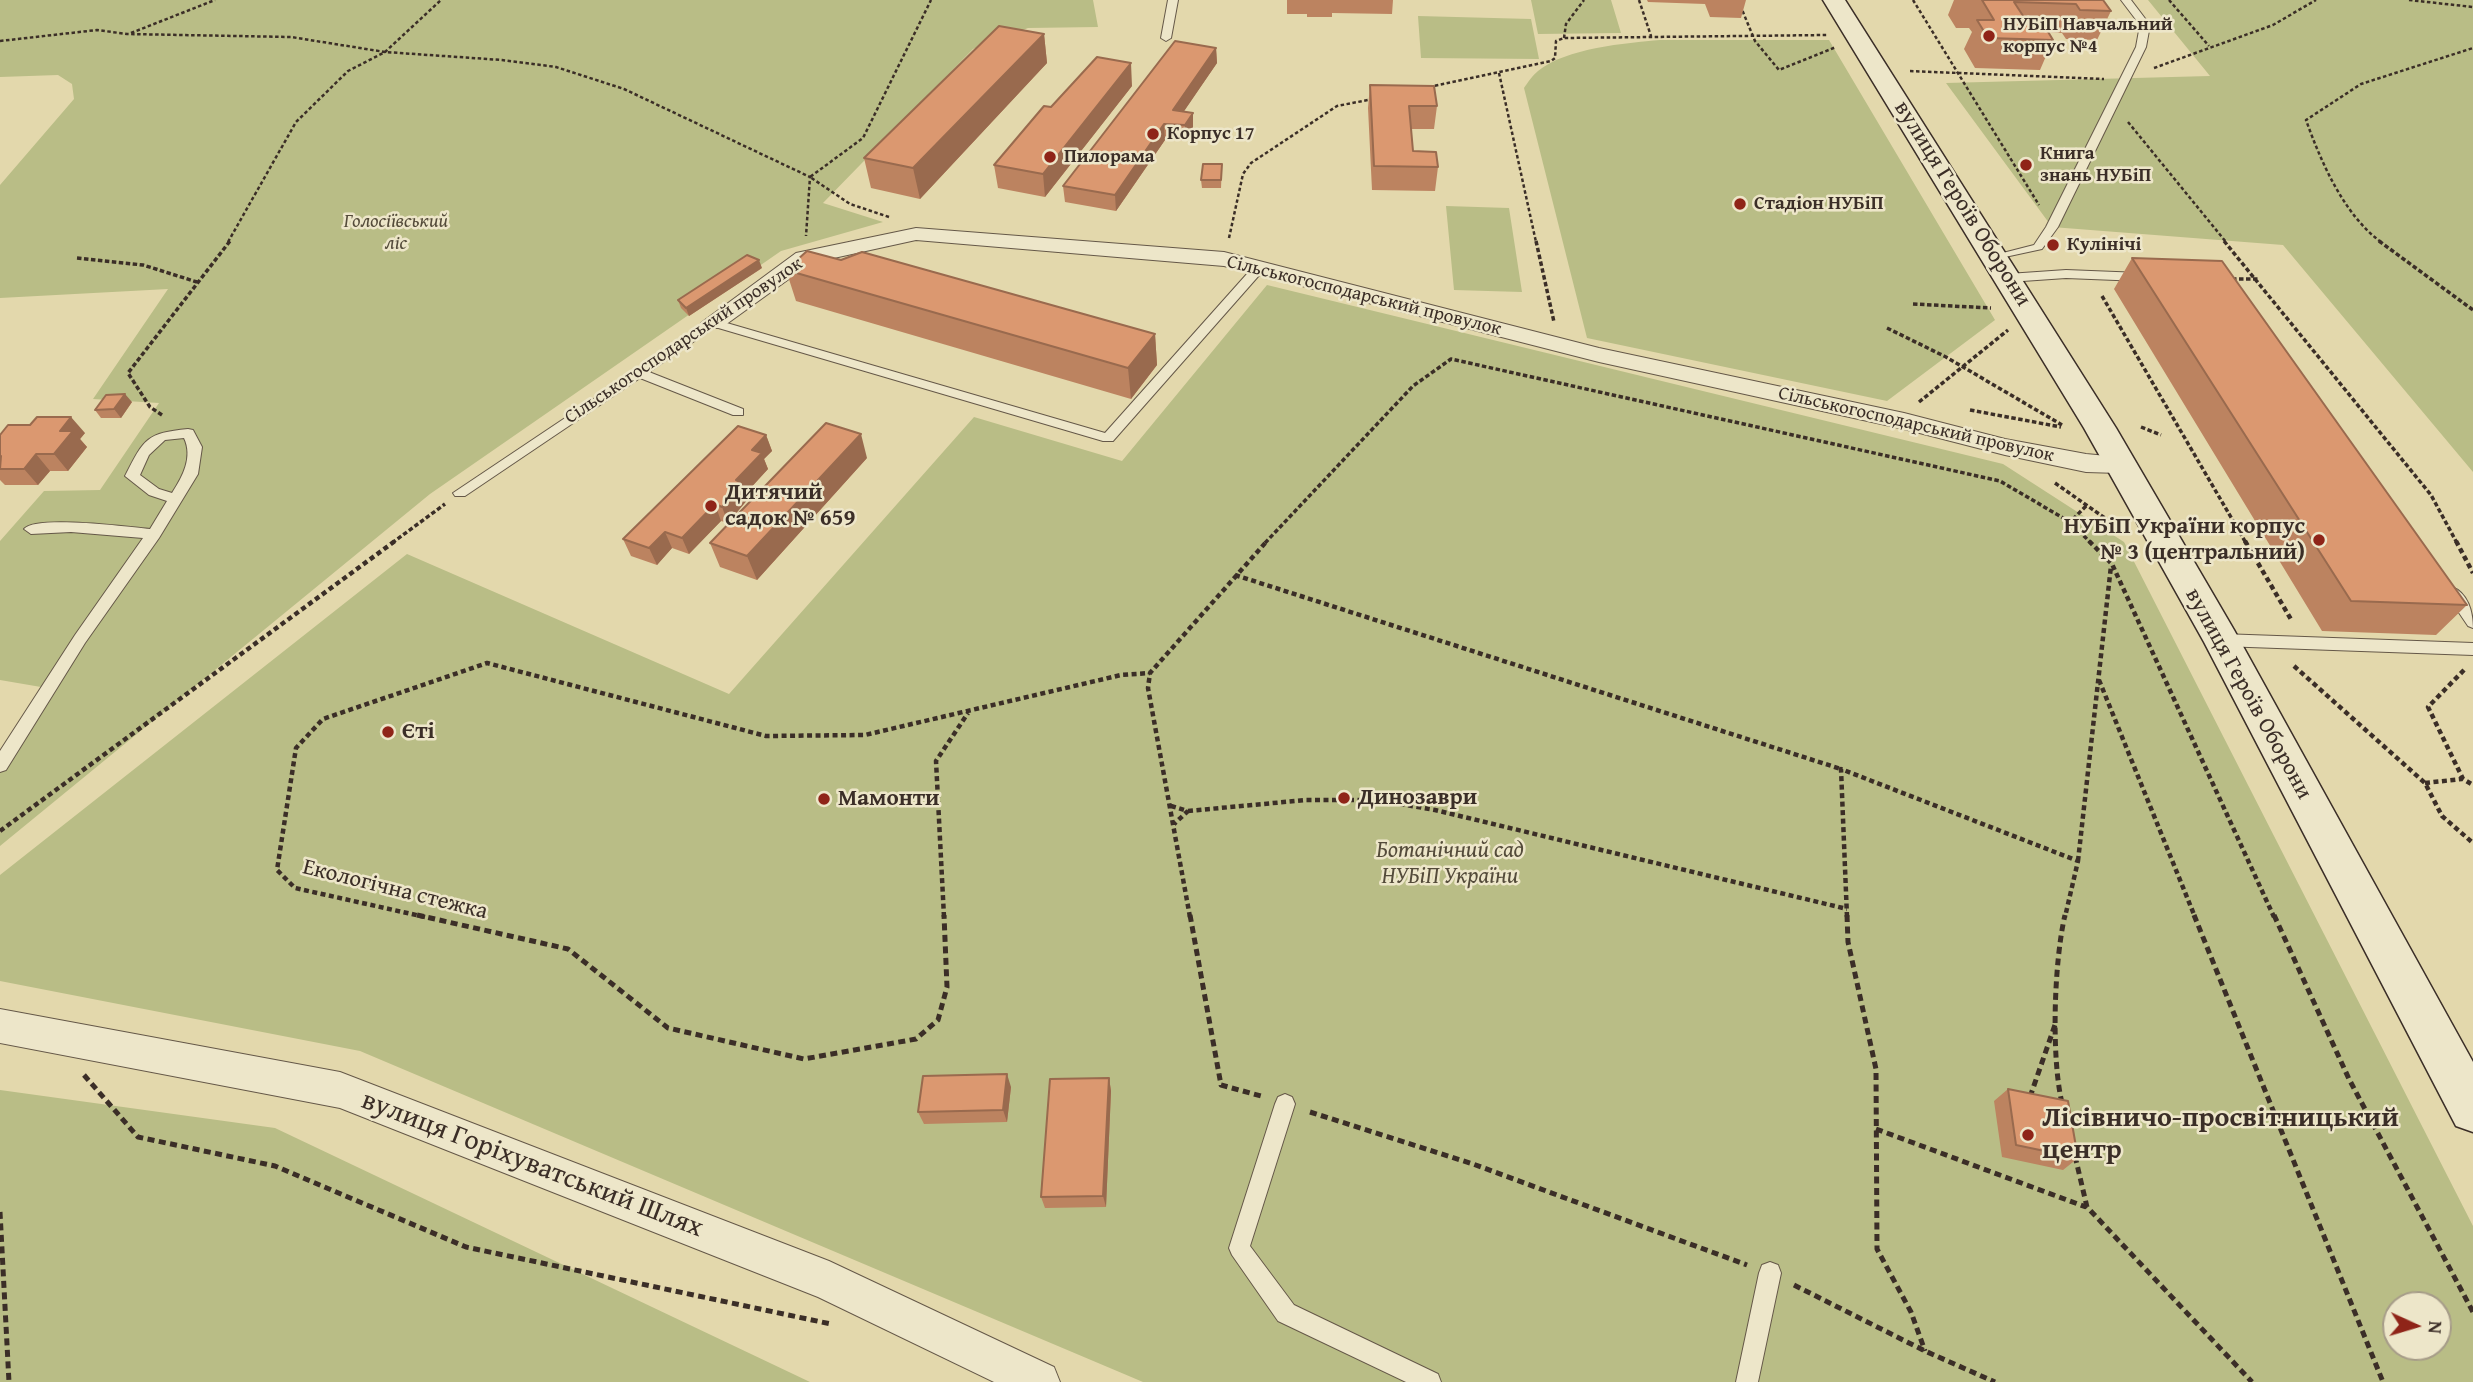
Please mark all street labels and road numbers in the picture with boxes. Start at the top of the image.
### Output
street label: вулиця Героїв Оборони [1887,96,2037,312]
street label: Сільськогосподарський провулок [1224,251,1504,341]
street label: Сільськогосподарський провулок [561,253,807,429]
street label: Сільськогосподарський провулок [1776,382,2056,468]
street label: вулиця Героїв Оборони [2178,584,2318,804]
street label: Екологічна стежка [300,854,490,926]
street label: вулиця Горіхуватський Шлях [356,1084,708,1246]

